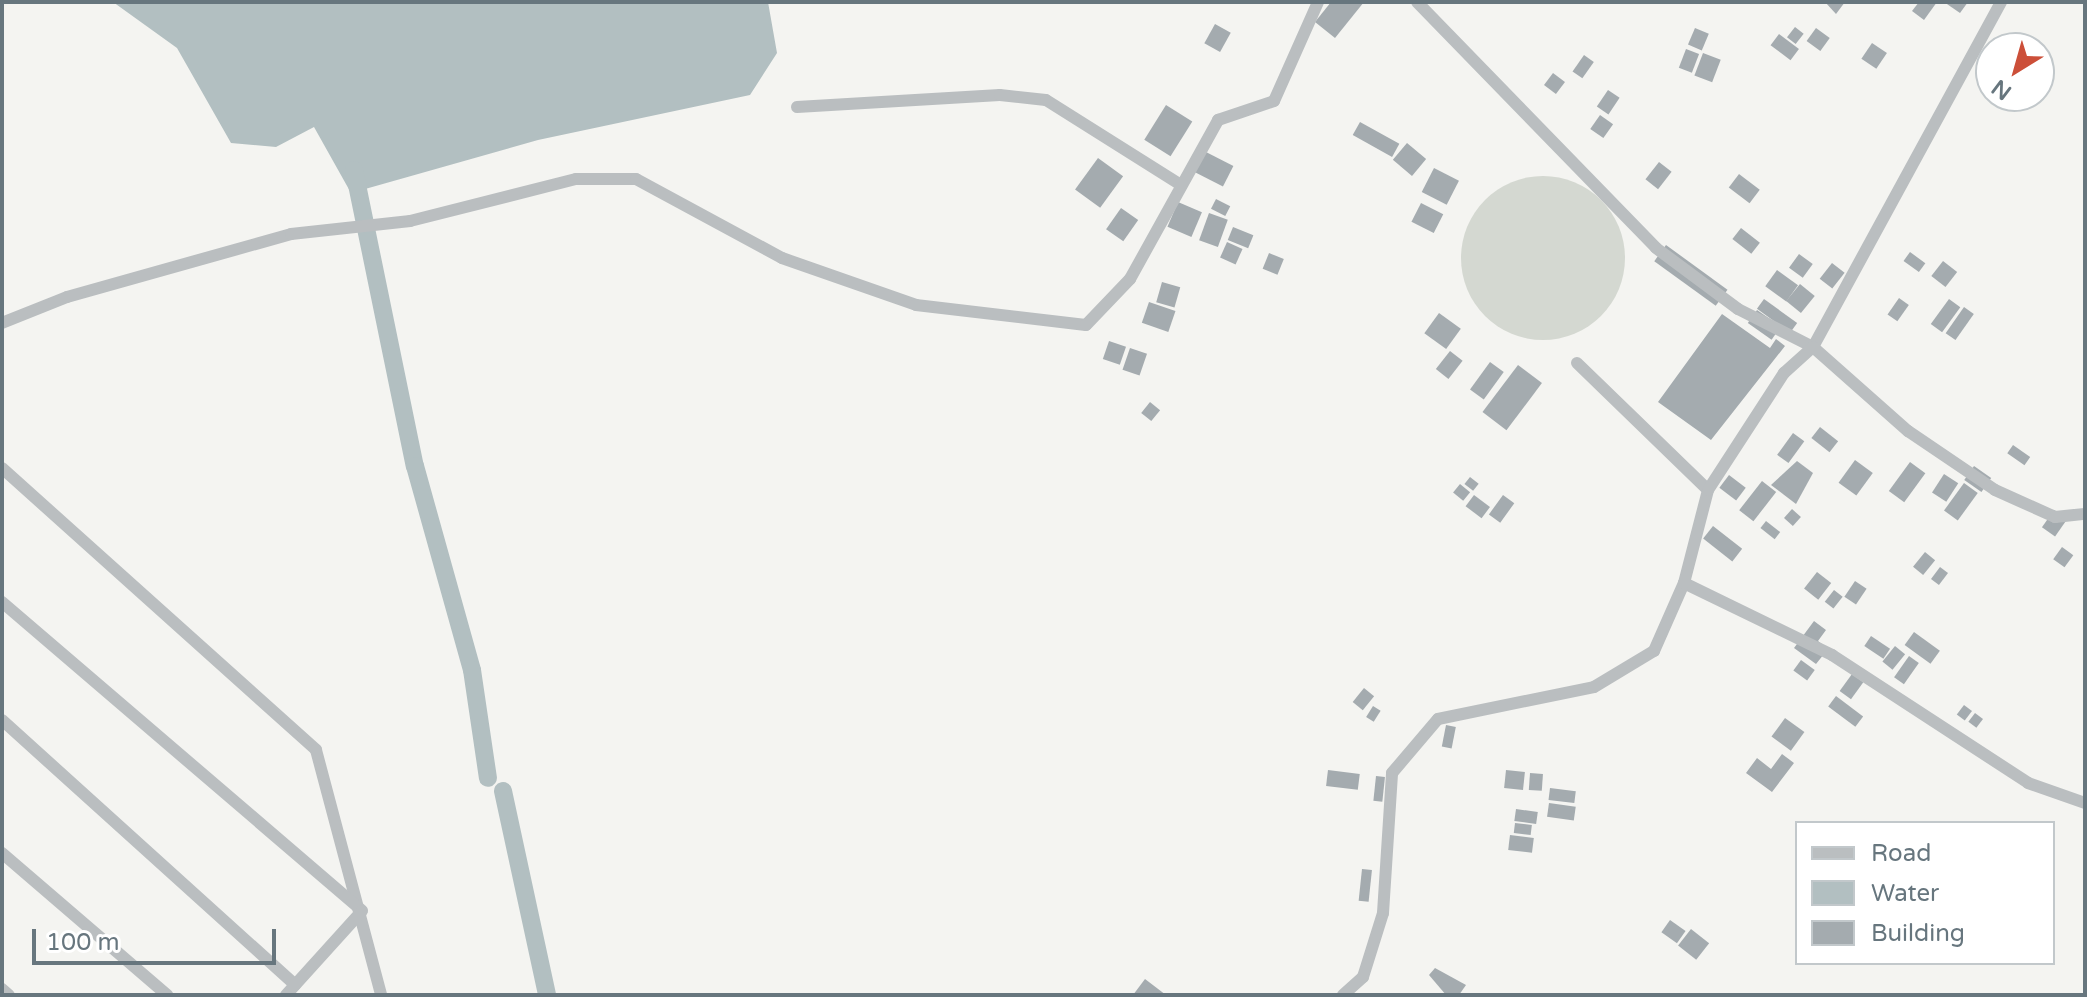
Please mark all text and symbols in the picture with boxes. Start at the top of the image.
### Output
north arrow [1975,32,2055,112]
text: N [1987,74,2017,105]
legend [1795,821,2055,965]
text: Road [1871,839,1931,868]
text: Water [1871,879,1939,908]
scale bar [36,913,280,963]
text: Building [1871,919,1965,948]
text: 100 m [46,928,120,957]

